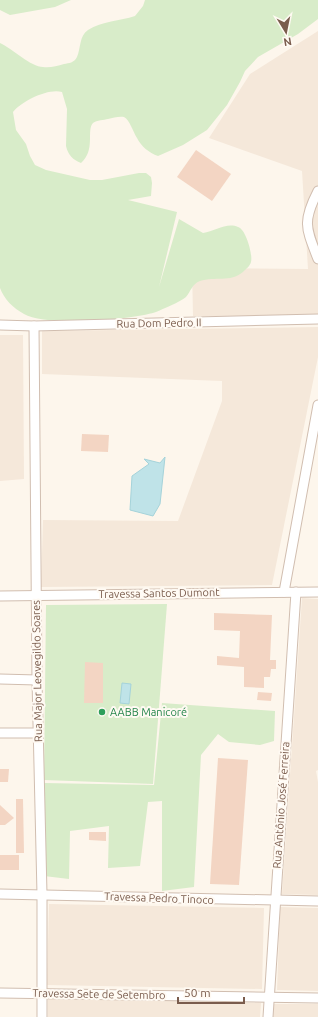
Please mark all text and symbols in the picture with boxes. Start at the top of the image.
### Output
north arrow [266,12,306,52]
text: N [283,35,293,48]
street label: Rua Dom Pedro II [116,316,202,330]
street label: Travessa Santos Dumont [98,586,220,600]
street label: Rua Major Leovegildo Soares [30,600,44,742]
place label: AABB Manicoré [110,706,187,718]
marker: AABB Manicoré [97,707,107,717]
street label: Rua Antônio José Ferreira [271,741,291,869]
street label: Travessa Pedro Tinoco [104,890,214,906]
scale bar [178,979,244,1005]
text: 50 m [184,986,211,999]
street label: Travessa Sete de Setembro [32,987,166,1001]

